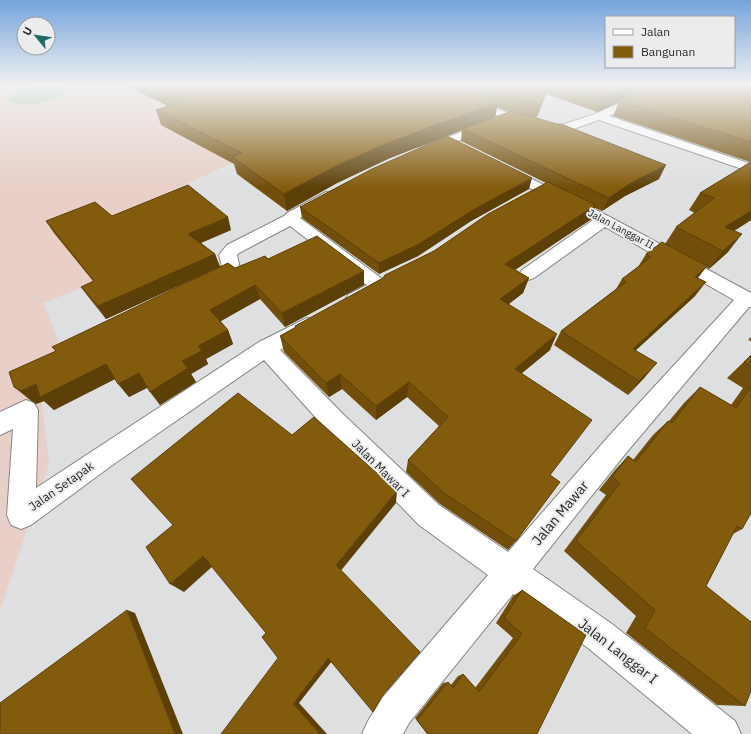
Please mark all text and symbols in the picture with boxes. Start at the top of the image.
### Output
north arrow [16,16,56,56]
legend [605,16,735,68]
text: U [19,24,35,38]
text: Jalan [641,24,670,39]
text: Bangunan [641,44,695,59]
street label: Jalan Langgar II [586,206,656,252]
street label: Jalan Mawar I [349,436,413,500]
street label: Jalan Setapak [26,458,97,514]
street label: Jalan Mawar [528,477,592,549]
street label: Jalan Langgar I [575,614,661,688]

